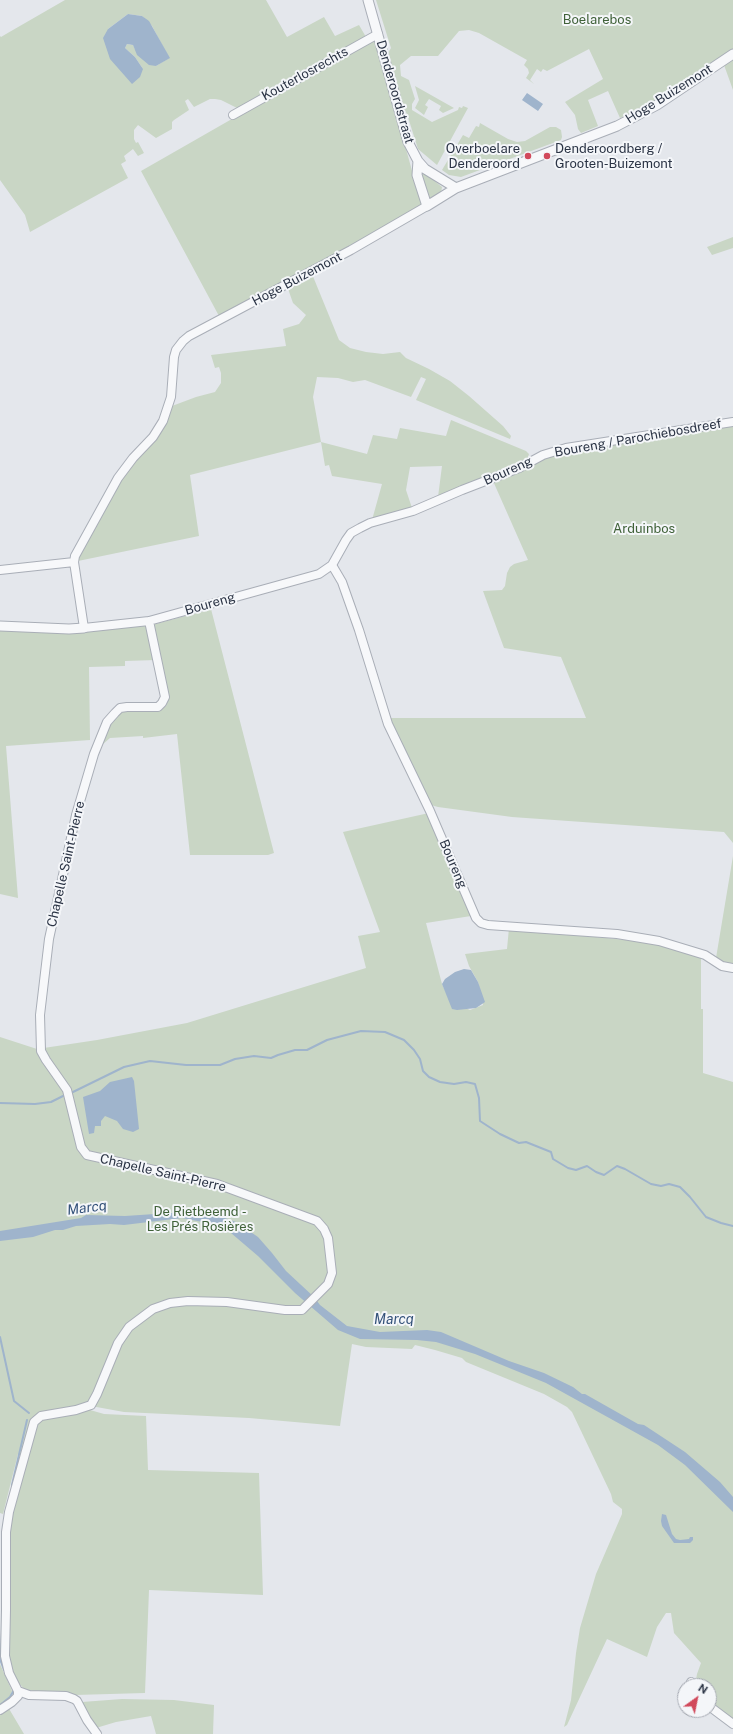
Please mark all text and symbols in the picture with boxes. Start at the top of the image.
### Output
park label: Boelarebos [563,12,631,28]
street label: Denderoordstraat [373,38,417,146]
street label: Kouterlosrechts [259,44,351,104]
street label: Hoge Buizemont [623,61,715,127]
place label: Overboelare Denderoord [446,141,520,172]
place label: Denderoordberg / Grooten-Buizemont [555,141,673,172]
marker: Overboelare Denderoord [523,151,533,161]
marker: Denderoordberg / Grooten-Buizemont [542,151,552,161]
street label: Hoge Buizemont [249,249,345,309]
street label: Boureng / Parochiebosdreef [553,416,723,460]
street label: Boureng [481,453,535,489]
park label: Arduinbos [613,521,675,537]
street label: Boureng [183,589,237,619]
street label: Chapelle Saint-Pierre [44,799,88,929]
street label: Boureng [436,837,470,891]
street label: Chapelle Saint-Pierre [98,1151,228,1195]
water label: Marcq [66,1197,108,1219]
park label: De Rietbeemd - Les Prés Rosières [147,1204,253,1235]
water label: Marcq [374,1312,414,1328]
north arrow [677,1678,717,1718]
text: N [696,1681,710,1696]

